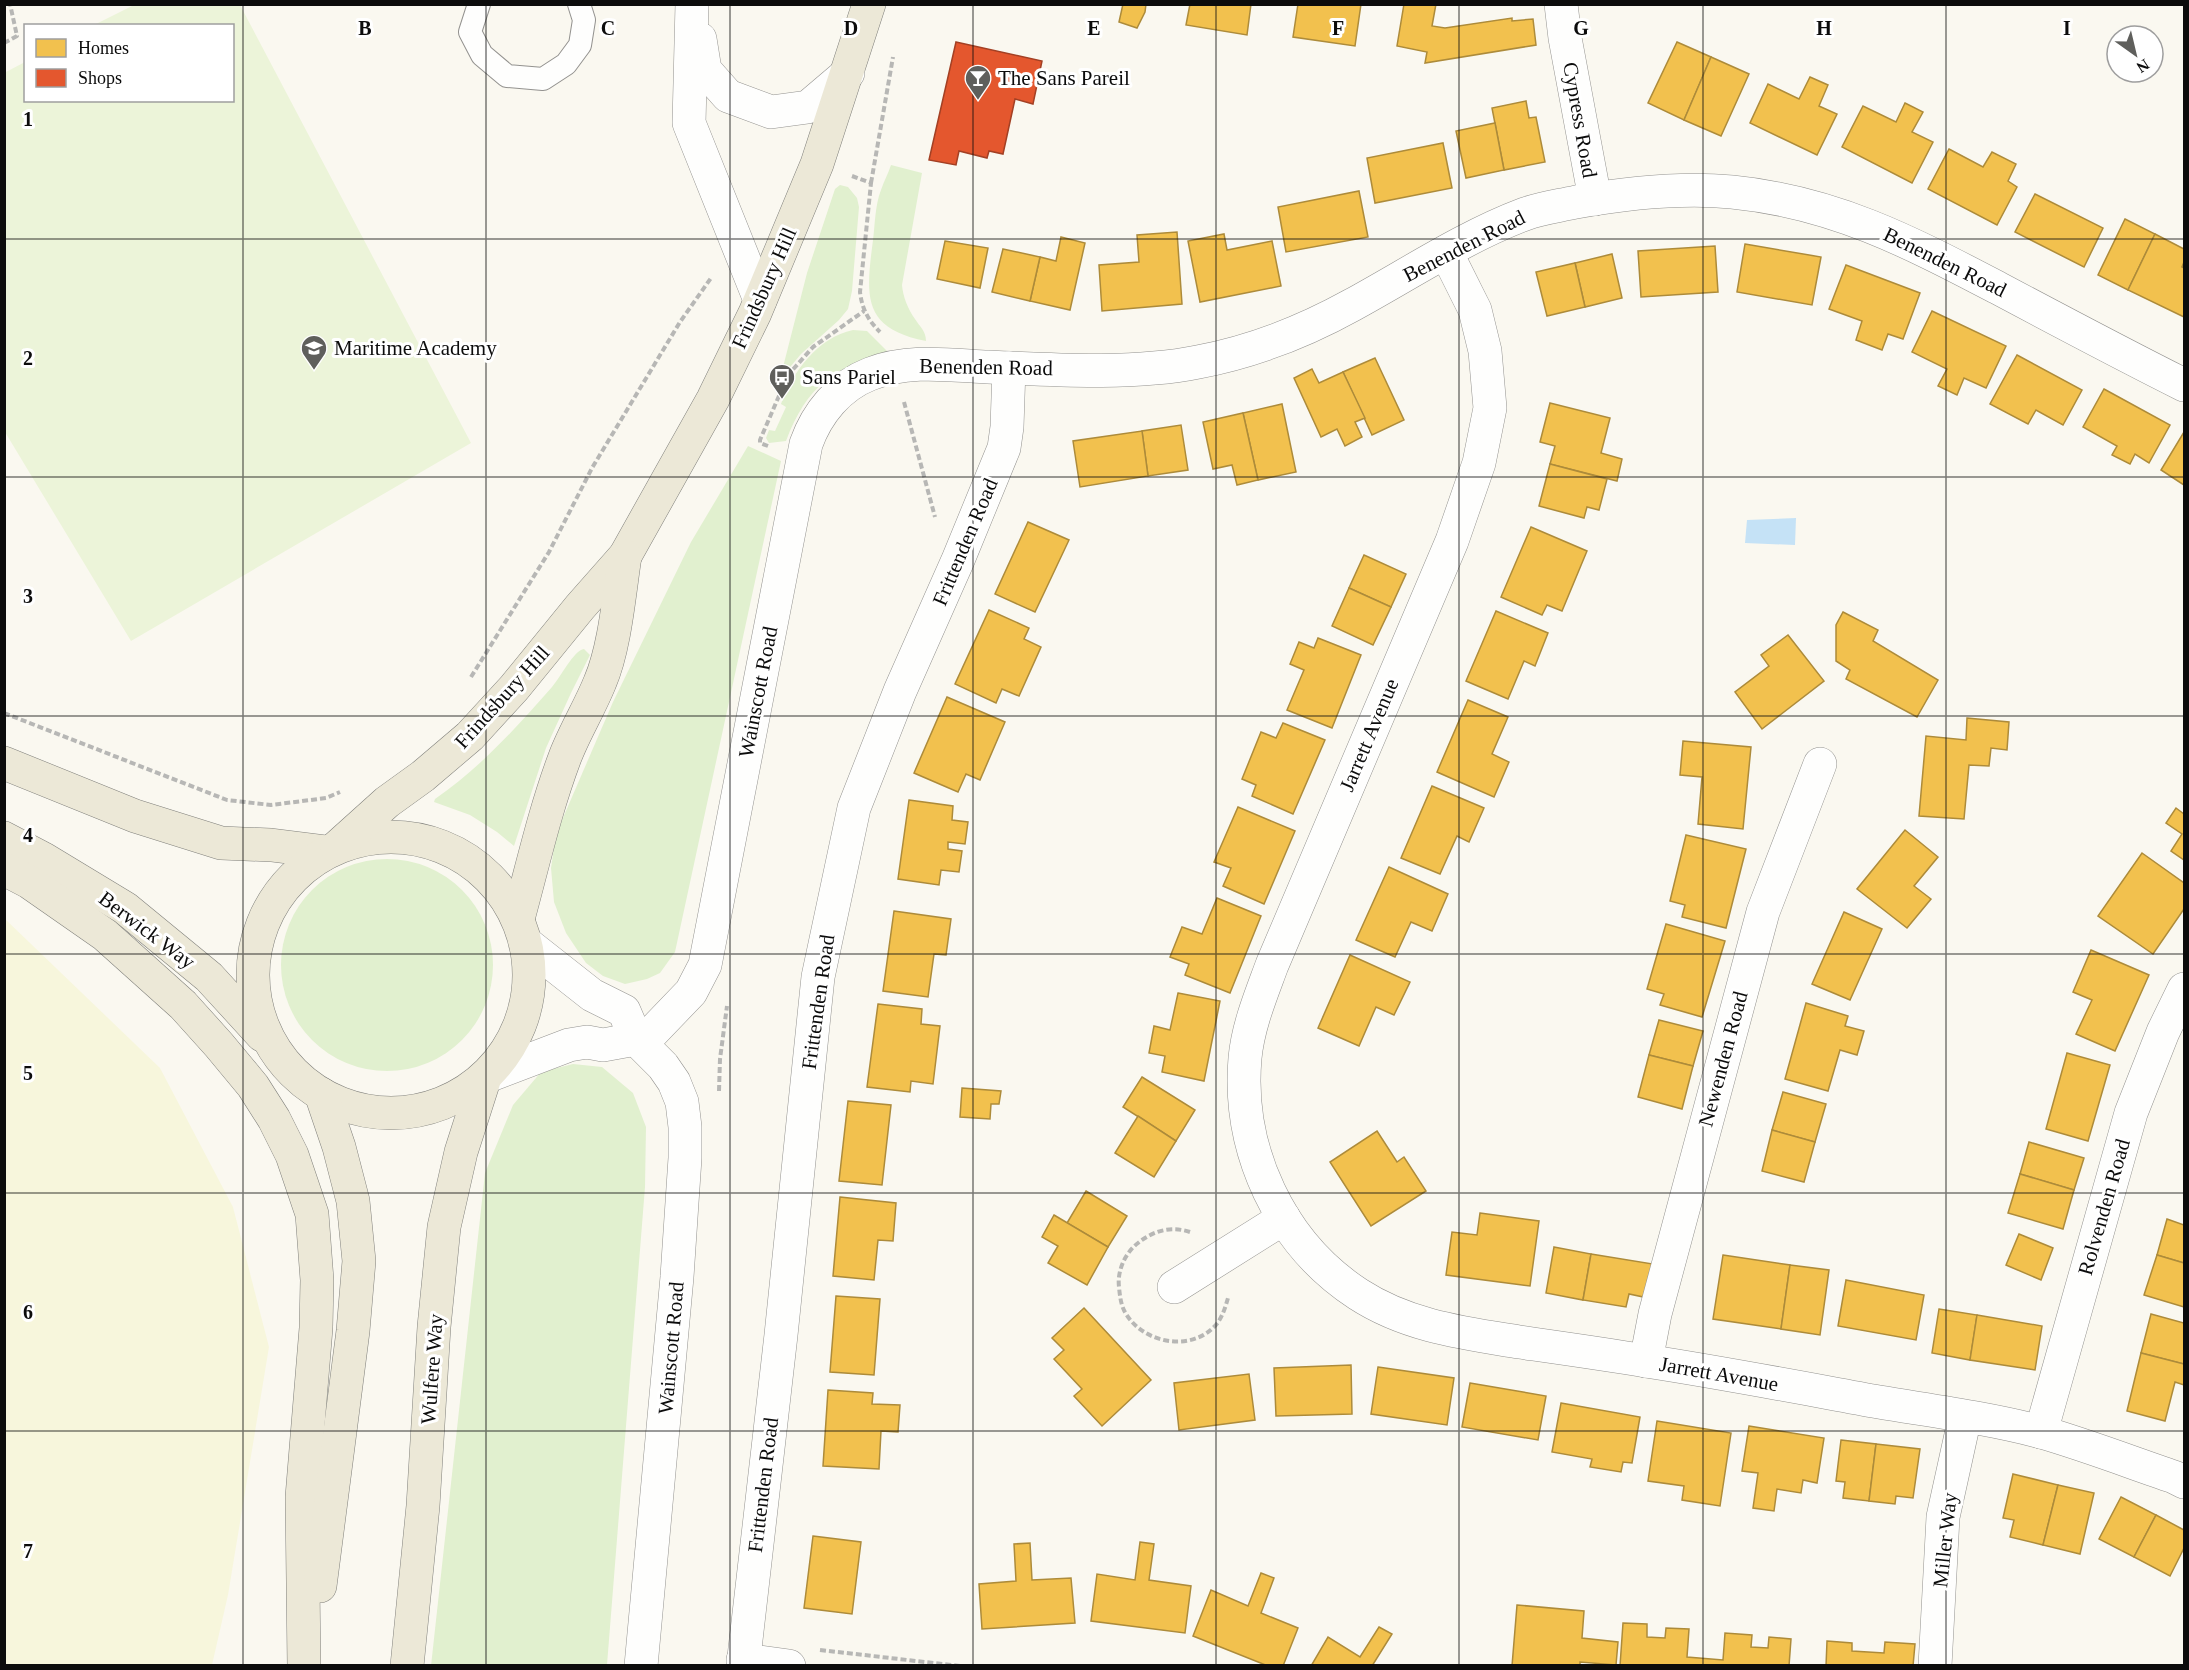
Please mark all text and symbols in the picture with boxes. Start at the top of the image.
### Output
text: B [358,17,372,39]
text: C [601,17,615,39]
text: D [844,17,858,39]
text: E [1087,17,1101,39]
text: F [1332,17,1344,39]
text: G [1573,17,1589,39]
text: H [1816,17,1832,39]
text: I [2063,17,2071,39]
legend [24,24,234,102]
north arrow [2105,24,2165,84]
text: Homes [78,38,129,58]
text: N [2133,56,2153,77]
street label: Cypress Road [1558,60,1602,180]
bar icon: The Sans Pareil [963,63,993,101]
place label: The Sans Pareil [998,66,1130,90]
text: Shops [78,68,122,88]
text: 1 [23,108,33,130]
street label: Benenden Road [1399,205,1529,287]
street label: Benenden Road [1880,222,2011,302]
street label: Frindsbury Hill [727,224,801,352]
school or university icon: Maritime Academy [299,333,329,371]
place label: Maritime Academy [334,336,497,360]
text: 2 [23,347,33,369]
street label: Benenden Road [919,354,1053,380]
bus stop icon: Sans Pariel [767,362,797,400]
place label: Sans Pariel [802,365,896,389]
street label: Frittenden Road [927,474,1003,609]
text: 3 [23,585,33,607]
street label: Wainscott Road [734,624,783,760]
street label: Frindsbury Hill [450,641,555,753]
street label: Jarrett Avenue [1334,675,1404,795]
text: 4 [23,824,33,846]
street label: Berwick Way [94,886,200,974]
street label: Frittenden Road [797,933,839,1071]
street label: Newenden Road [1693,988,1753,1129]
text: 5 [23,1062,33,1084]
street label: Rolvenden Road [2073,1136,2135,1278]
street label: Wainscott Road [653,1280,689,1415]
text: 6 [23,1301,33,1323]
street label: Wulfere Way [416,1312,448,1425]
street label: Jarrett Avenue [1658,1352,1780,1396]
street label: Frittenden Road [743,1416,783,1554]
street label: Miller Way [1928,1491,1962,1589]
text: 7 [23,1540,33,1562]

